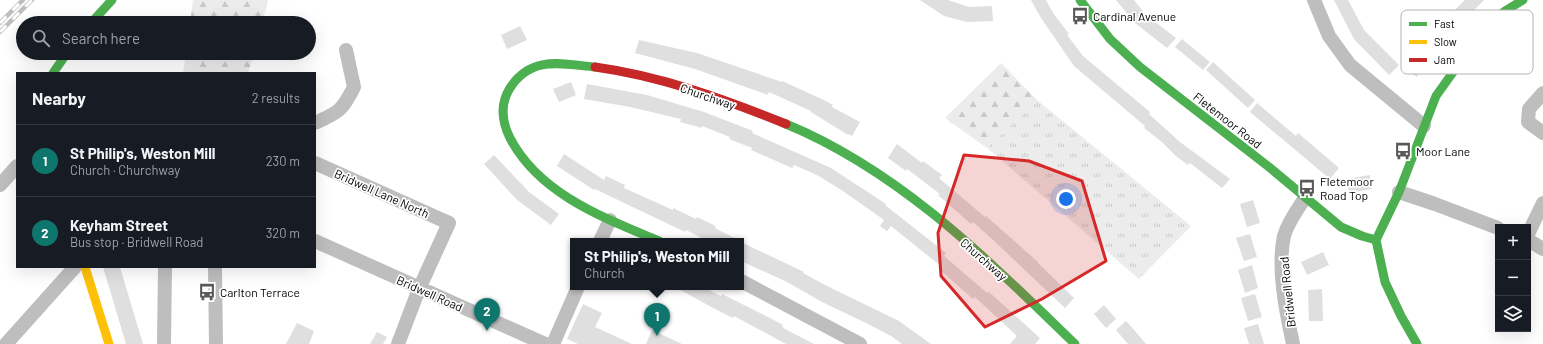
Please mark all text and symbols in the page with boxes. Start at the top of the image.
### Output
bus stop icon: Cardinal Avenue [1070,6,1090,26]
place label: Cardinal Avenue [1093,9,1176,23]
legend [1401,10,1533,74]
search box [16,16,316,60]
text: Fast [1434,17,1455,30]
icon: search [30,27,52,49]
text: Search here [62,29,140,47]
text: Slow [1434,35,1457,48]
text: Jam [1434,53,1455,66]
street label: Churchway [679,80,738,112]
text: Nearby [32,88,86,108]
street label: Fletemoor Road [1191,89,1265,151]
text: 2 results [252,90,300,106]
bus stop icon: Moor Lane [1393,141,1413,161]
text: St Philip's, Weston Mill [70,144,216,162]
place label: Moor Lane [1416,144,1470,158]
text: 1 [43,153,47,169]
text: 230 m [266,153,300,169]
text: Church · Churchway [70,162,180,178]
street label: Bridwell Lane North [332,166,432,220]
place label: Fletemoor Road Top [1320,174,1374,202]
bus stop icon: Fletemoor Road Top [1297,178,1317,198]
your location [1056,189,1076,209]
text: Keyham Street [70,216,168,234]
map controls [1495,224,1531,332]
button: + [1495,224,1531,260]
text: 2 [41,225,49,241]
text: 320 m [266,225,300,241]
text: Bus stop · Bridwell Road [70,234,203,250]
street label: Churchway [958,235,1011,283]
popup [570,238,744,290]
text: St Philip's, Weston Mill [584,247,730,265]
street label: Bridwell Road [1276,256,1298,328]
button: − [1495,260,1531,296]
text: Church [584,265,625,281]
street label: Bridwell Road [395,272,465,314]
bus stop icon: Carlton Terrace [197,282,217,302]
place label: Carlton Terrace [220,285,300,299]
button: layers [1495,296,1531,332]
pin: 2 [474,298,500,331]
pin: 1 [644,303,670,336]

